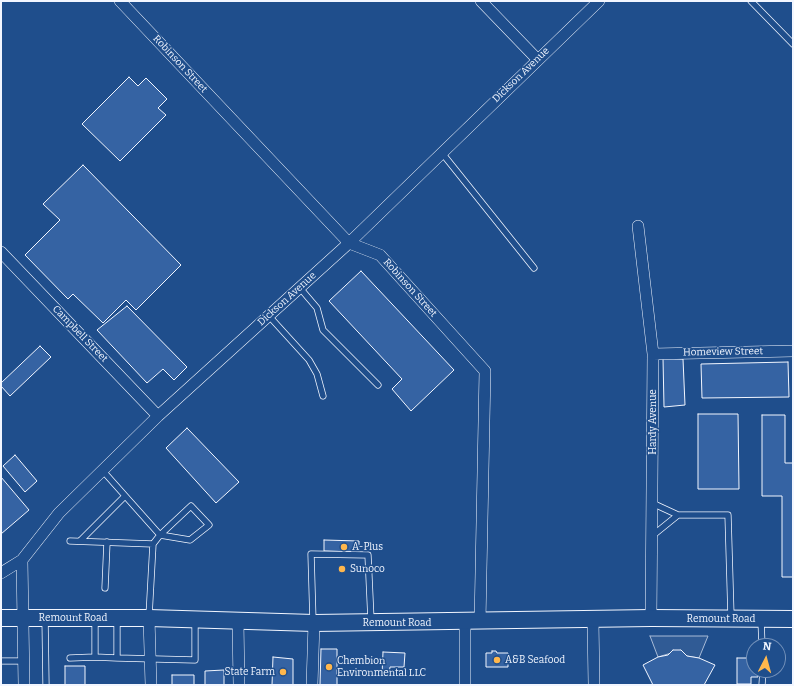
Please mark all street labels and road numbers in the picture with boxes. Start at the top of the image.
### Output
street label: Robinson Street [150,33,210,95]
street label: Dickson Avenue [490,45,552,105]
street label: Robinson Street [381,256,439,320]
street label: Dickson Avenue [255,270,319,328]
street label: Campbell Street [50,303,110,365]
street label: Homeview Street [683,345,763,359]
street label: Hardy Avenue [647,389,659,455]
street label: Remount Road [39,612,107,624]
street label: Remount Road [687,613,755,625]
street label: Remount Road [363,617,431,629]

